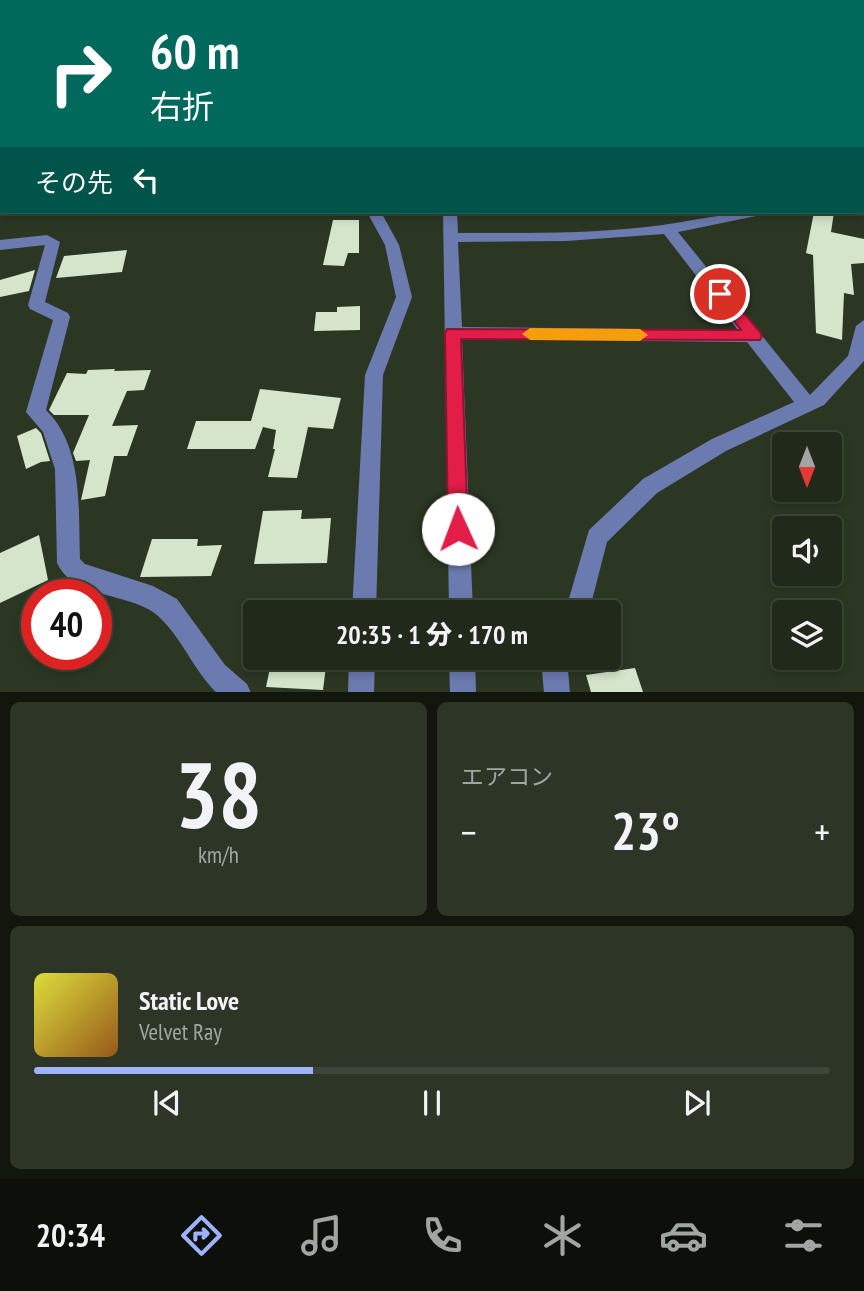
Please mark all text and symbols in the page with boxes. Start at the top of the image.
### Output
text: 60 m [150,19,239,83]
icon: right [35,28,126,119]
text: 右折 [150,85,214,127]
icon: left [127,161,165,199]
text: その先 [35,166,113,199]
pin [690,264,750,324]
icon: arrive [701,275,739,313]
north arrow [772,432,842,502]
map controls [772,432,842,670]
position arrow [421,492,495,566]
button: sound [772,516,842,586]
speed limit sign: 40 [21,579,112,670]
button: layers [772,600,842,670]
text: 20:35 · 1 分 · 170 m [336,618,528,651]
text: 38 [175,735,262,853]
text: エアコン [461,762,553,791]
text: 23° [611,797,680,864]
text: − [461,807,477,856]
text: + [814,807,830,856]
text: km/h [198,840,239,869]
text: Static Love [139,984,239,1017]
text: Velvet Ray [139,1017,222,1046]
icon: previous [148,1084,186,1122]
icon: pause [413,1084,451,1122]
icon: next [678,1084,716,1122]
icon: directions [177,1211,226,1260]
icon: music [297,1211,346,1260]
icon: phone [418,1211,467,1260]
icon: climate [538,1211,587,1260]
icon: car [659,1211,708,1260]
icon: filters [779,1211,828,1260]
text: 20:34 [36,1214,105,1256]

